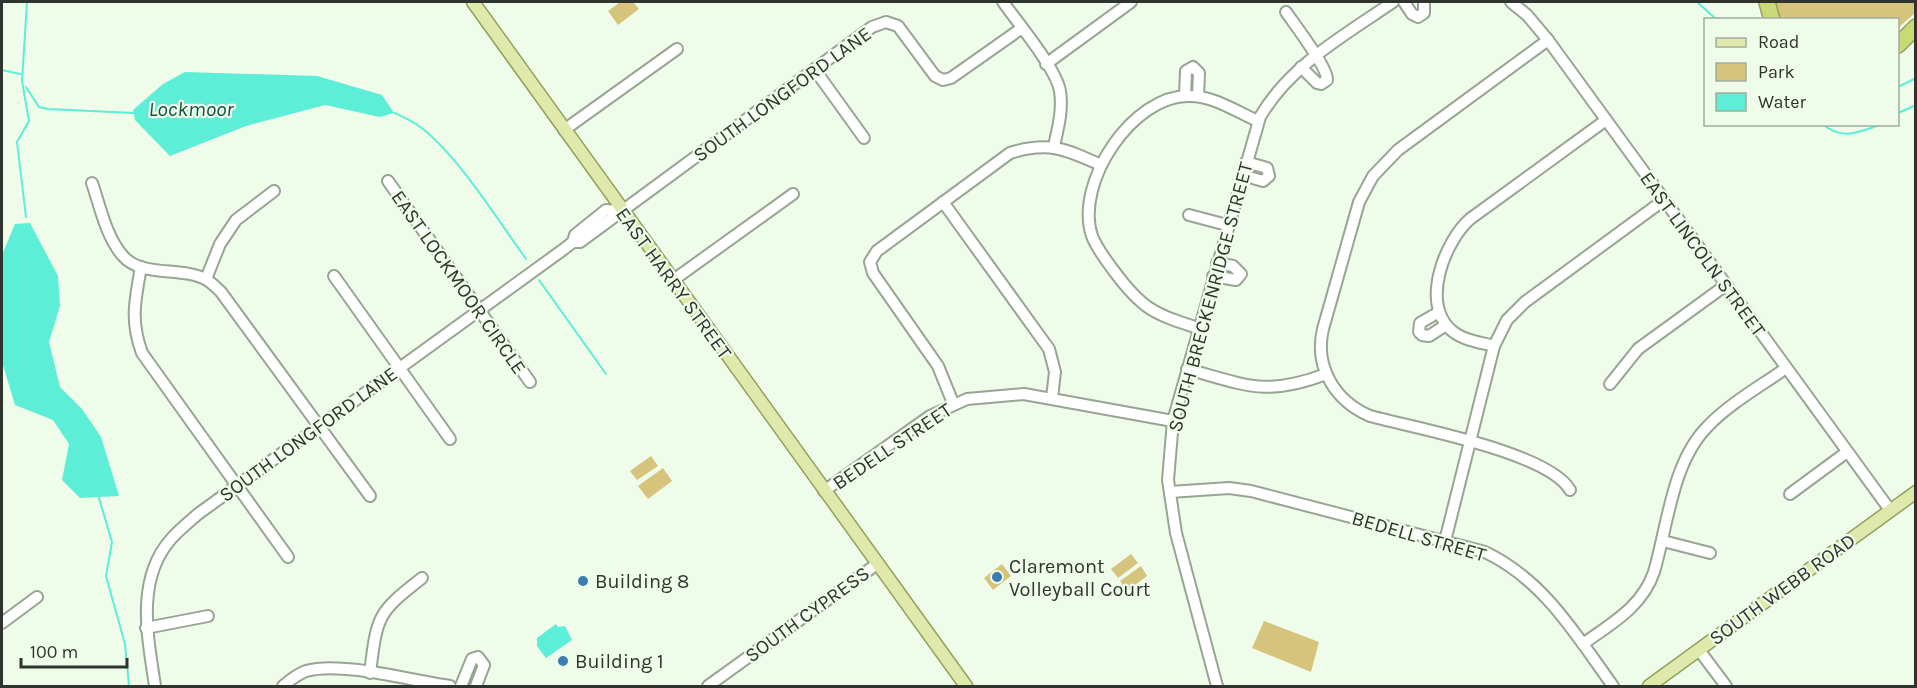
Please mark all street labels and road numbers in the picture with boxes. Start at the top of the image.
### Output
street label: SOUTH LONGFORD LANE [689,22,876,167]
street label: SOUTH BRECKENRIDGE STREET [1163,160,1258,434]
street label: EAST LINCOLN STREET [1635,167,1770,341]
street label: EAST LOCKMOOR CIRCLE [386,186,531,379]
street label: EAST HARRY STREET [611,203,736,363]
street label: SOUTH LONGFORD LANE [215,362,402,507]
street label: BEDELL STREET [828,398,956,495]
street label: BEDELL STREET [1349,506,1489,567]
street label: SOUTH WEBB ROAD [1705,529,1860,650]
street label: SOUTH CYPRESS [741,562,874,667]

